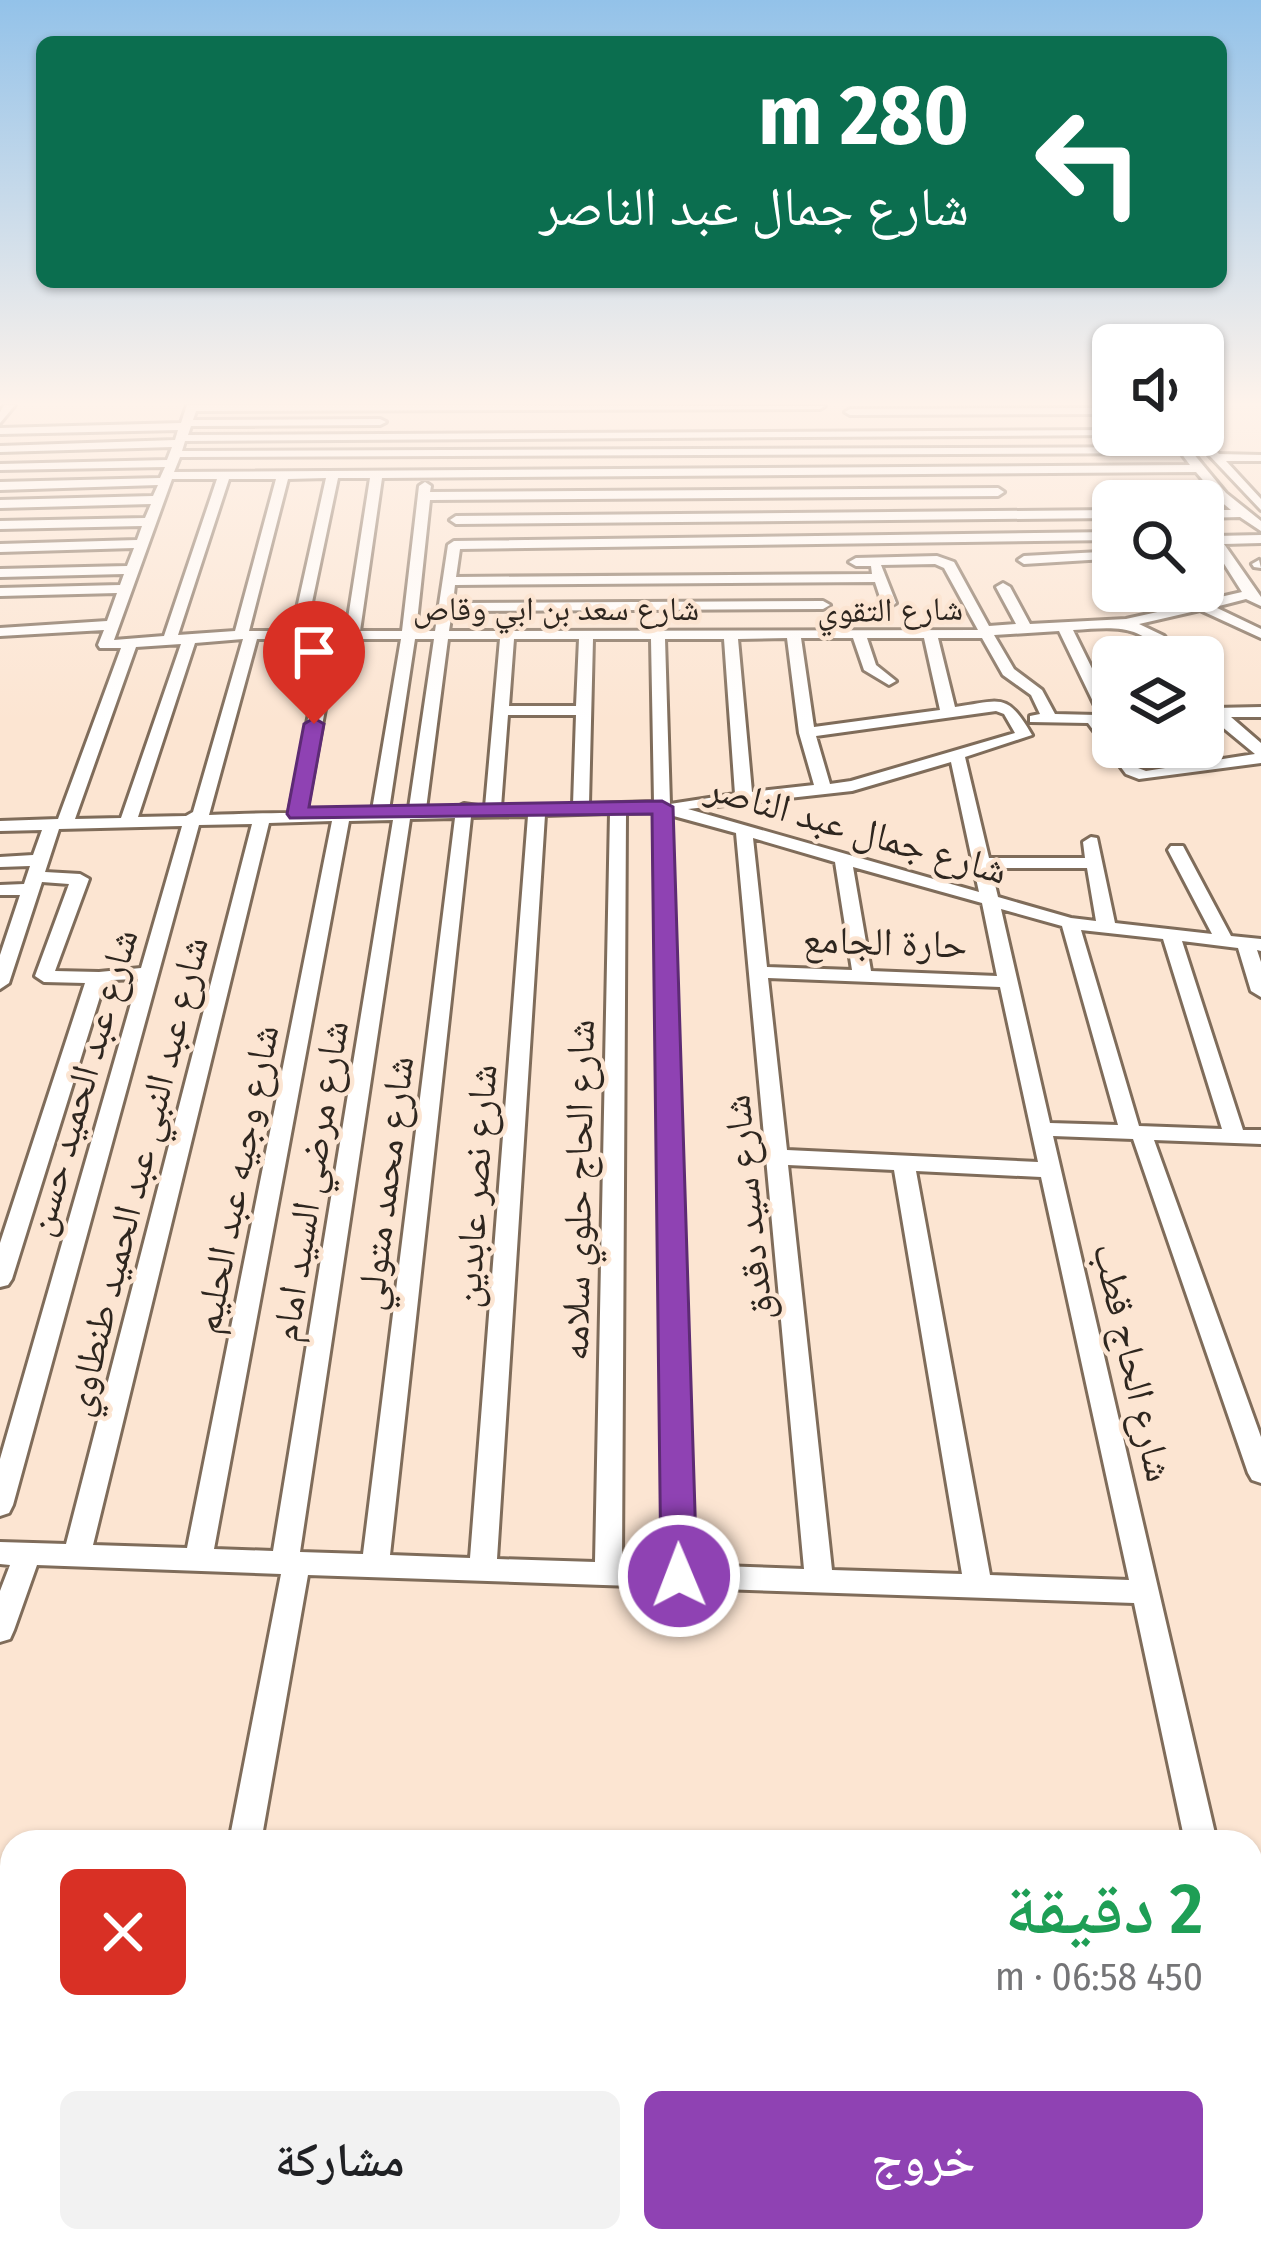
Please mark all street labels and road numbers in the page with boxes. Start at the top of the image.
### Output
street label: شارع سعد بن ابي وقاص [413,589,699,634]
street label: شارع التقوي [817,589,963,637]
street label: شارع جمال عبد الناصر [700,764,1012,895]
street label: حارة الجامع [802,916,968,970]
street label: شارع عبد الحميد حسن [16,924,149,1241]
street label: شارع عبد النبي عبد الحميد طنطاوي [54,932,226,1423]
street label: شارع مرضي السيد امام [262,1017,366,1346]
street label: شارع الحاج حلوي سلامه [552,1019,612,1361]
street label: شارع وجيه عبد الحليم [183,1021,290,1338]
street label: شارع محمد متولي [347,1053,431,1314]
street label: شارع نصر عابدين [444,1063,507,1310]
street label: شارع سيد دقدق [713,1093,784,1323]
street label: شارع الحاج قطب [1082,1238,1183,1486]

